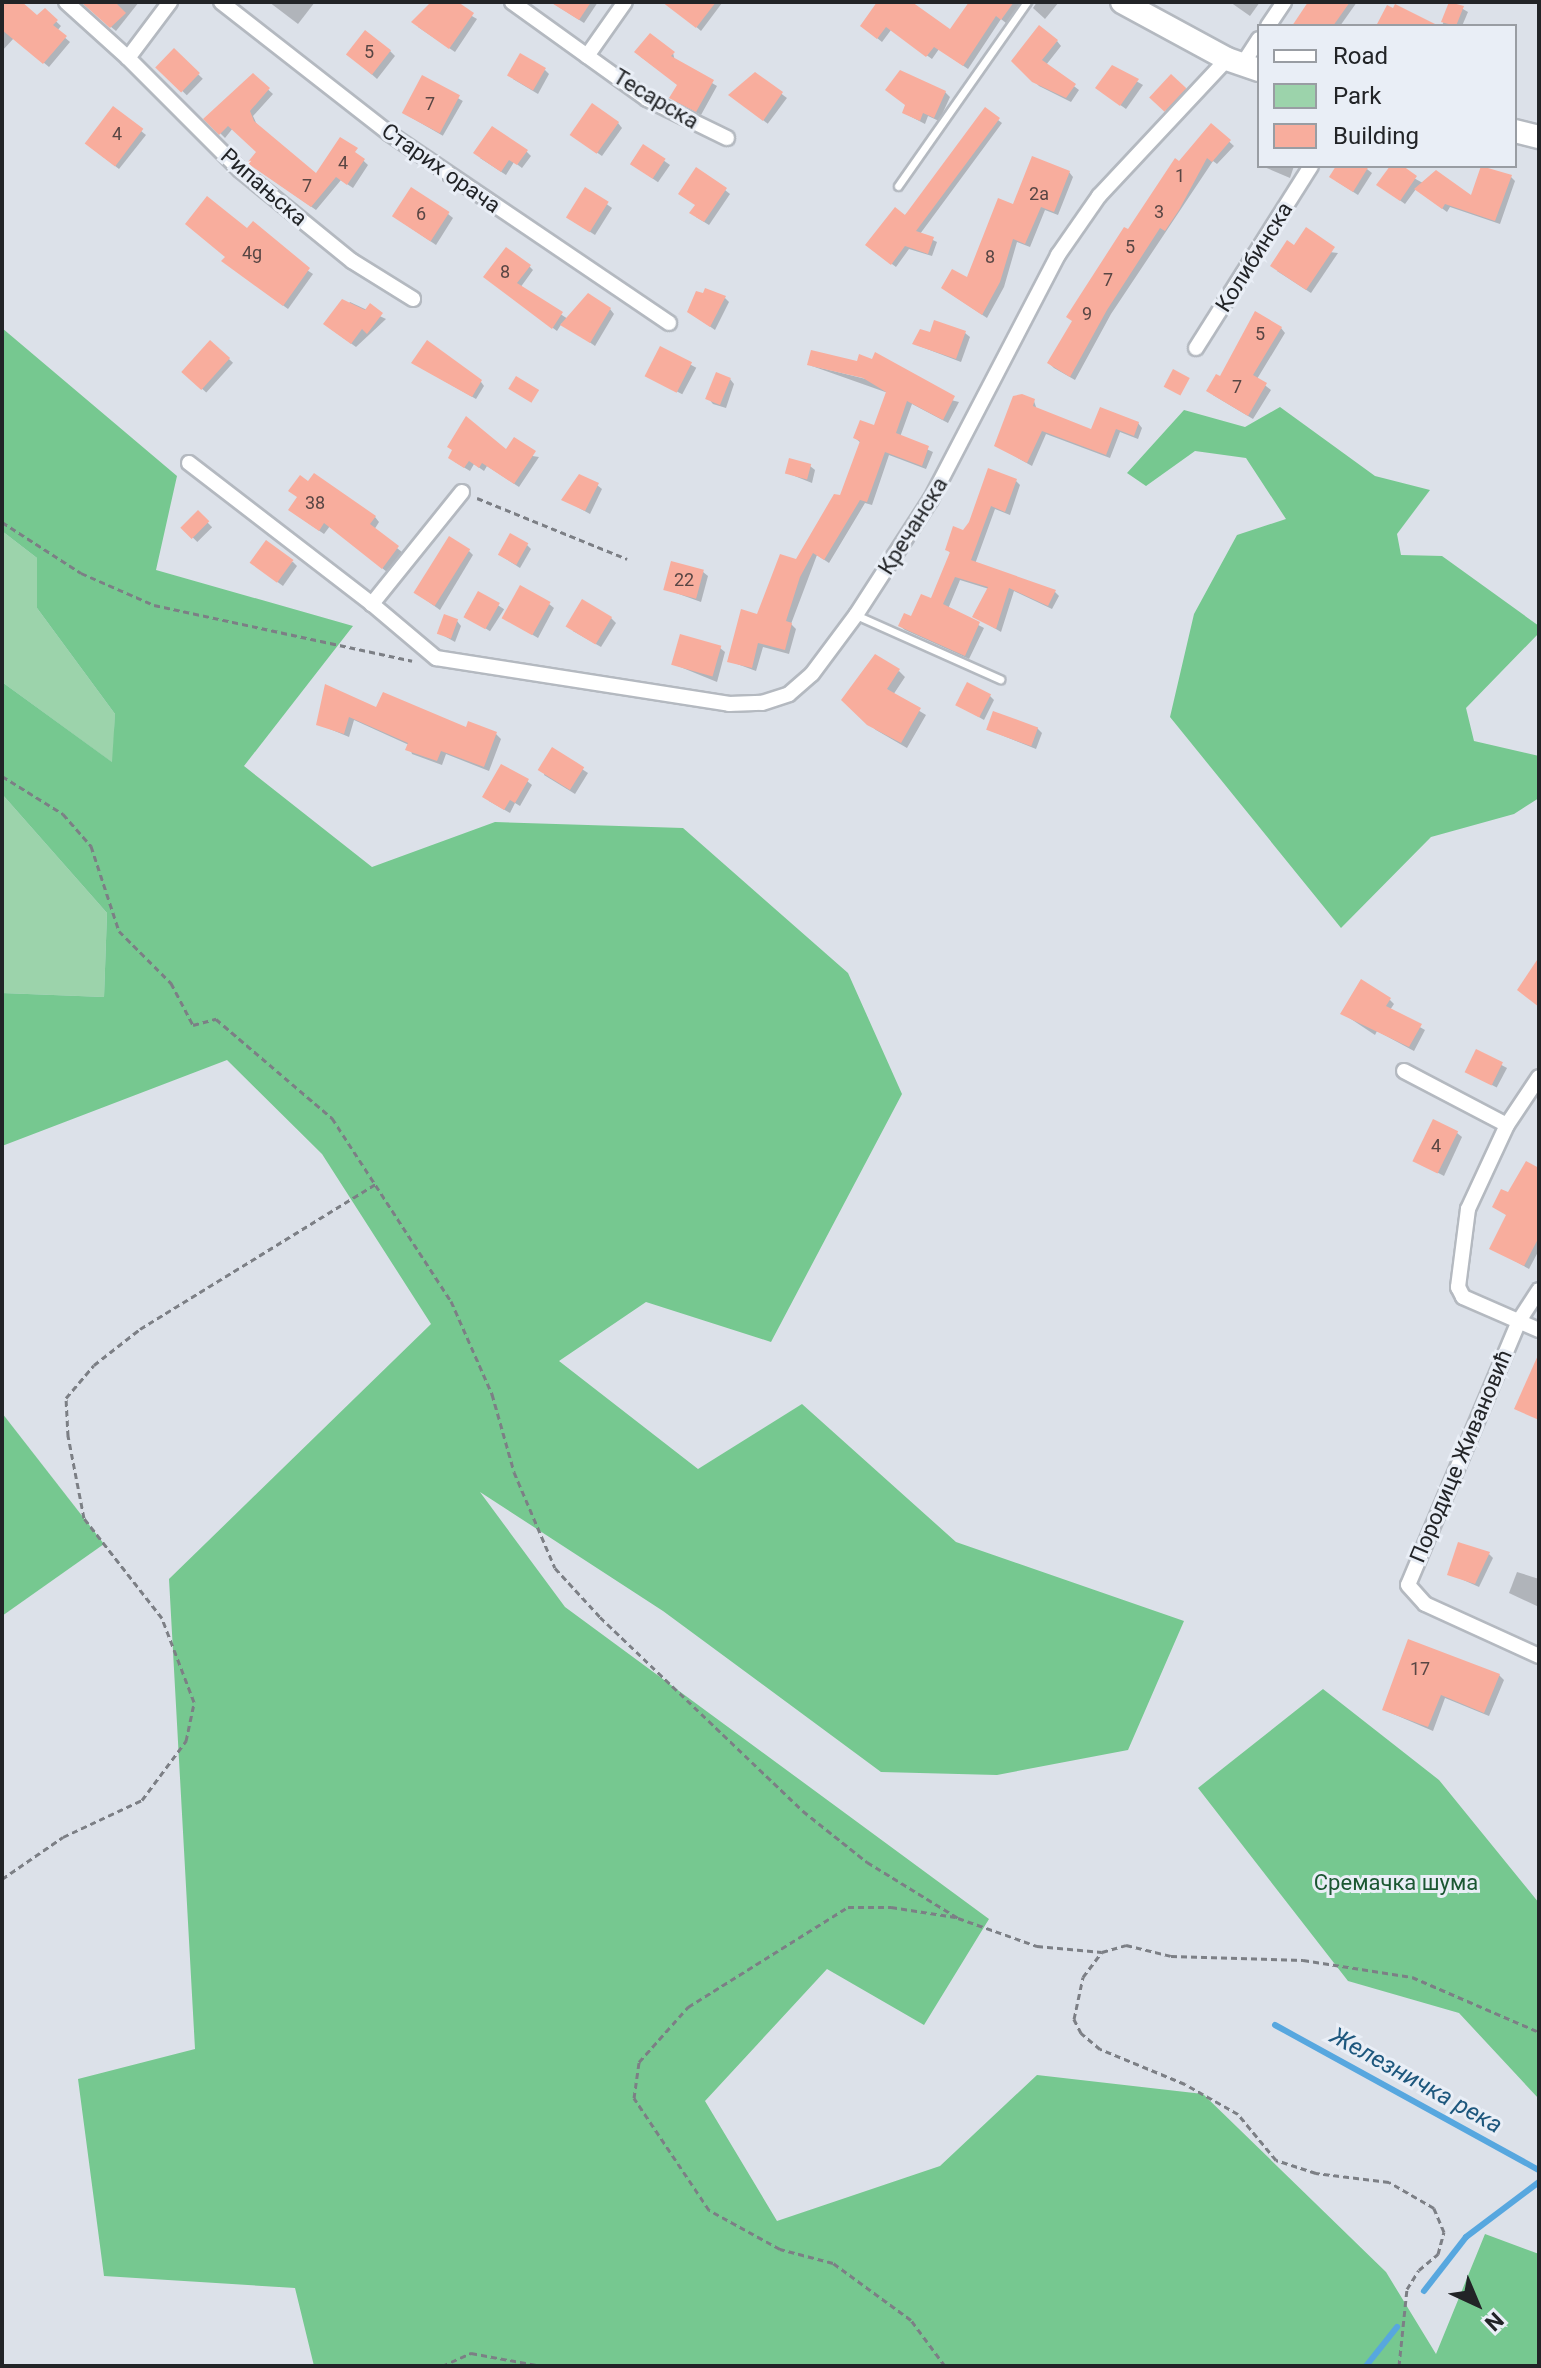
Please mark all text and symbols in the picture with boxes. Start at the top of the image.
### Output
legend [1257,24,1517,168]
house number: 5 [364,41,374,63]
text: Road [1333,42,1388,70]
street label: Тесарска [609,63,703,135]
text: Park [1333,82,1381,110]
house number: 7 [425,93,435,115]
street label: Старих орача [377,117,505,219]
text: Building [1333,122,1419,150]
house number: 4 [112,123,122,145]
street label: Рипањска [216,142,312,232]
house number: 4 [338,152,348,174]
house number: 1 [1175,165,1185,187]
house number: 7 [302,175,312,197]
house number: 2a [1029,183,1049,205]
street label: Колибинска [1210,197,1298,317]
house number: 3 [1154,201,1164,223]
house number: 6 [416,203,426,225]
house number: 5 [1125,236,1135,258]
house number: 4g [242,242,262,264]
house number: 8 [985,246,995,268]
house number: 8 [500,261,510,283]
house number: 7 [1103,269,1113,291]
house number: 9 [1082,303,1092,325]
house number: 5 [1255,323,1265,345]
house number: 7 [1232,376,1242,398]
street label: Кречанска [873,472,953,580]
house number: 38 [305,492,325,514]
house number: 22 [674,569,694,591]
house number: 4 [1431,1135,1441,1157]
street label: Породице Живановић [1404,1346,1518,1566]
house number: 17 [1410,1658,1430,1680]
park label: Сремачка шума [1314,1870,1478,1896]
water label: Железничка река [1325,2022,1507,2140]
north arrow [1437,2264,1517,2344]
text: N [1480,2307,1508,2336]

